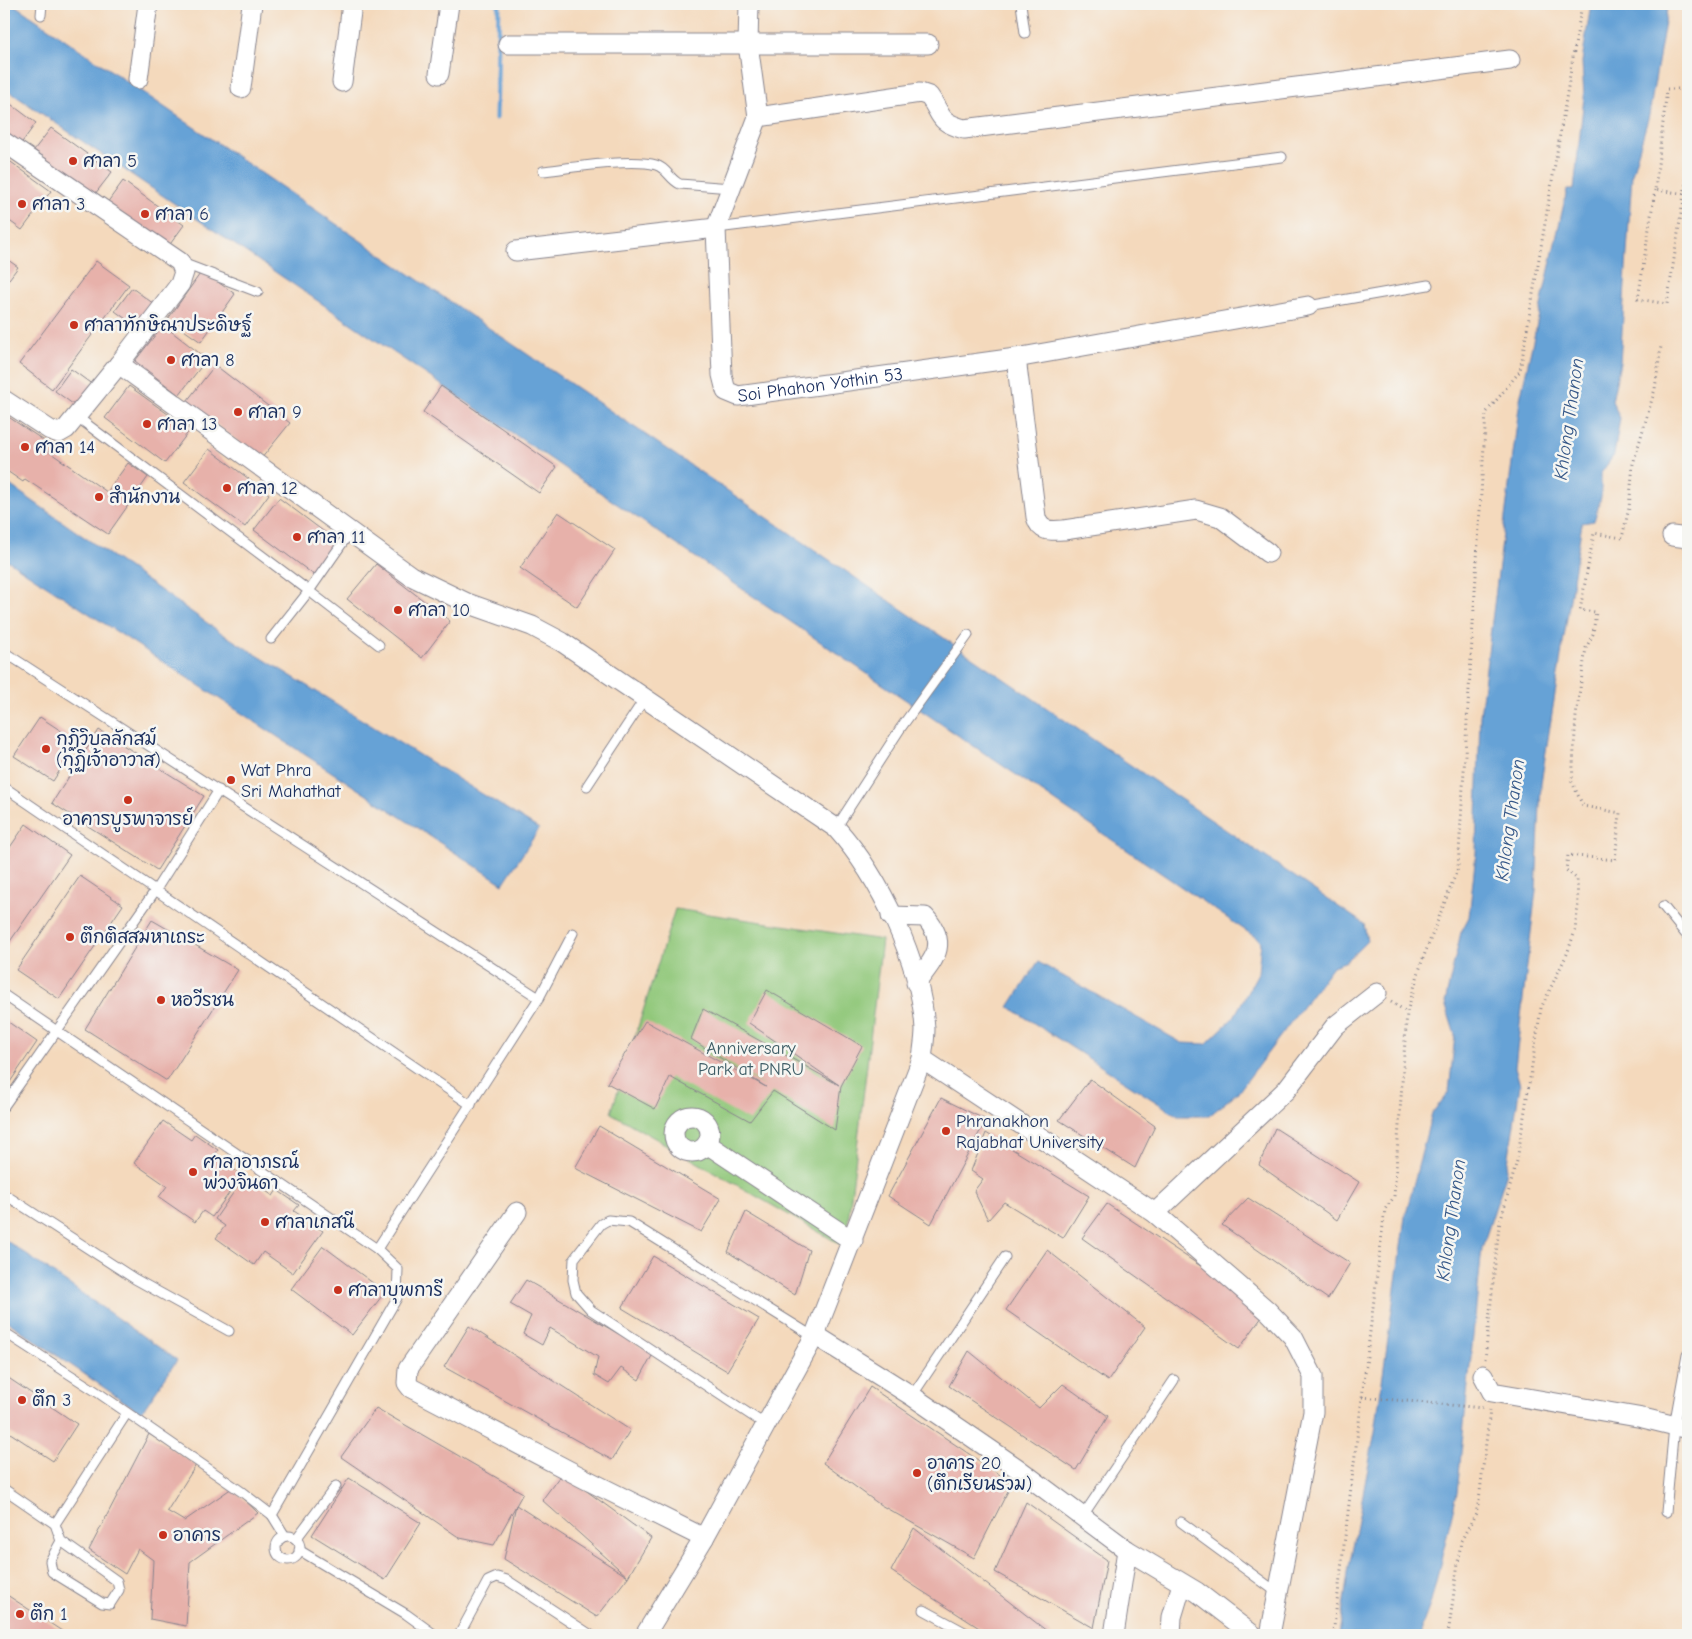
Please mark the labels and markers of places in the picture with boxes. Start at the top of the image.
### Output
place label: ศาลา 5 [83,151,137,172]
marker: ศาลา 5 [67,155,79,167]
place label: ศาลา 3 [32,194,85,215]
marker: ศาลา 3 [16,198,28,210]
place label: ศาลา 6 [155,204,209,225]
marker: ศาลา 6 [139,208,151,220]
place label: ศาลาทักษิณาประดิษฐ์ [84,312,252,337]
marker: ศาลาทักษิณาประดิษฐ์ [68,319,80,331]
place label: ศาลา 8 [181,350,234,371]
marker: ศาลา 8 [165,354,177,366]
place label: ศาลา 9 [248,402,302,423]
marker: ศาลา 9 [232,406,244,418]
place label: ศาลา 13 [157,414,217,435]
marker: ศาลา 13 [141,418,153,430]
place label: ศาลา 14 [35,437,95,458]
marker: ศาลา 14 [19,441,31,453]
place label: ศาลา 12 [237,478,298,499]
marker: ศาลา 12 [221,482,233,494]
place label: สำนักงาน [109,485,180,508]
marker: สำนักงาน [93,491,105,503]
place label: ศาลา 11 [307,527,365,548]
marker: ศาลา 11 [291,531,303,543]
place label: ศาลา 10 [408,600,470,621]
marker: ศาลา 10 [392,604,404,616]
place label: กุฏิวิบูลลักสม์ (กุฏิเจ้าอาวาส) [56,726,161,774]
marker: กุฏิวิบูลลักสม์ (กุฏิเจ้าอาวาส) [40,743,52,755]
place label: Wat Phra Sri Mahathat [241,760,342,802]
marker: Wat Phra Sri Mahathat [225,774,237,786]
marker: อาคารบูรพาจารย์ [122,794,134,806]
place label: อาคารบูรพาจารย์ [62,806,194,833]
place label: ตึกติสสมหาเถระ [80,925,205,948]
marker: ตึกติสสมหาเถระ [64,931,76,943]
place label: หอวีรชน [171,988,234,1011]
marker: หอวีรชน [155,994,167,1006]
place label: Phranakhon Rajabhat University [956,1111,1105,1153]
marker: Phranakhon Rajabhat University [940,1125,952,1137]
place label: ศาลาอาภรณ์ พ่วงจินดา [203,1149,299,1194]
marker: ศาลาอาภรณ์ พ่วงจินดา [187,1166,199,1178]
place label: ศาลาเกสนี [275,1210,355,1233]
marker: ศาลาเกสนี [259,1216,271,1228]
place label: ศาลาบุพการี [348,1278,443,1304]
marker: ศาลาบุพการี [332,1284,344,1296]
place label: ตึก 3 [32,1388,71,1411]
marker: ตึก 3 [16,1394,28,1406]
place label: อาคาร 20 (ตึกเรียนร่วม) [927,1453,1032,1495]
marker: อาคาร 20 (ตึกเรียนร่วม) [911,1467,923,1479]
place label: อาคาร [173,1525,221,1546]
marker: อาคาร [157,1529,169,1541]
place label: ตึก 1 [30,1602,67,1625]
marker: ตึก 1 [14,1608,26,1620]

